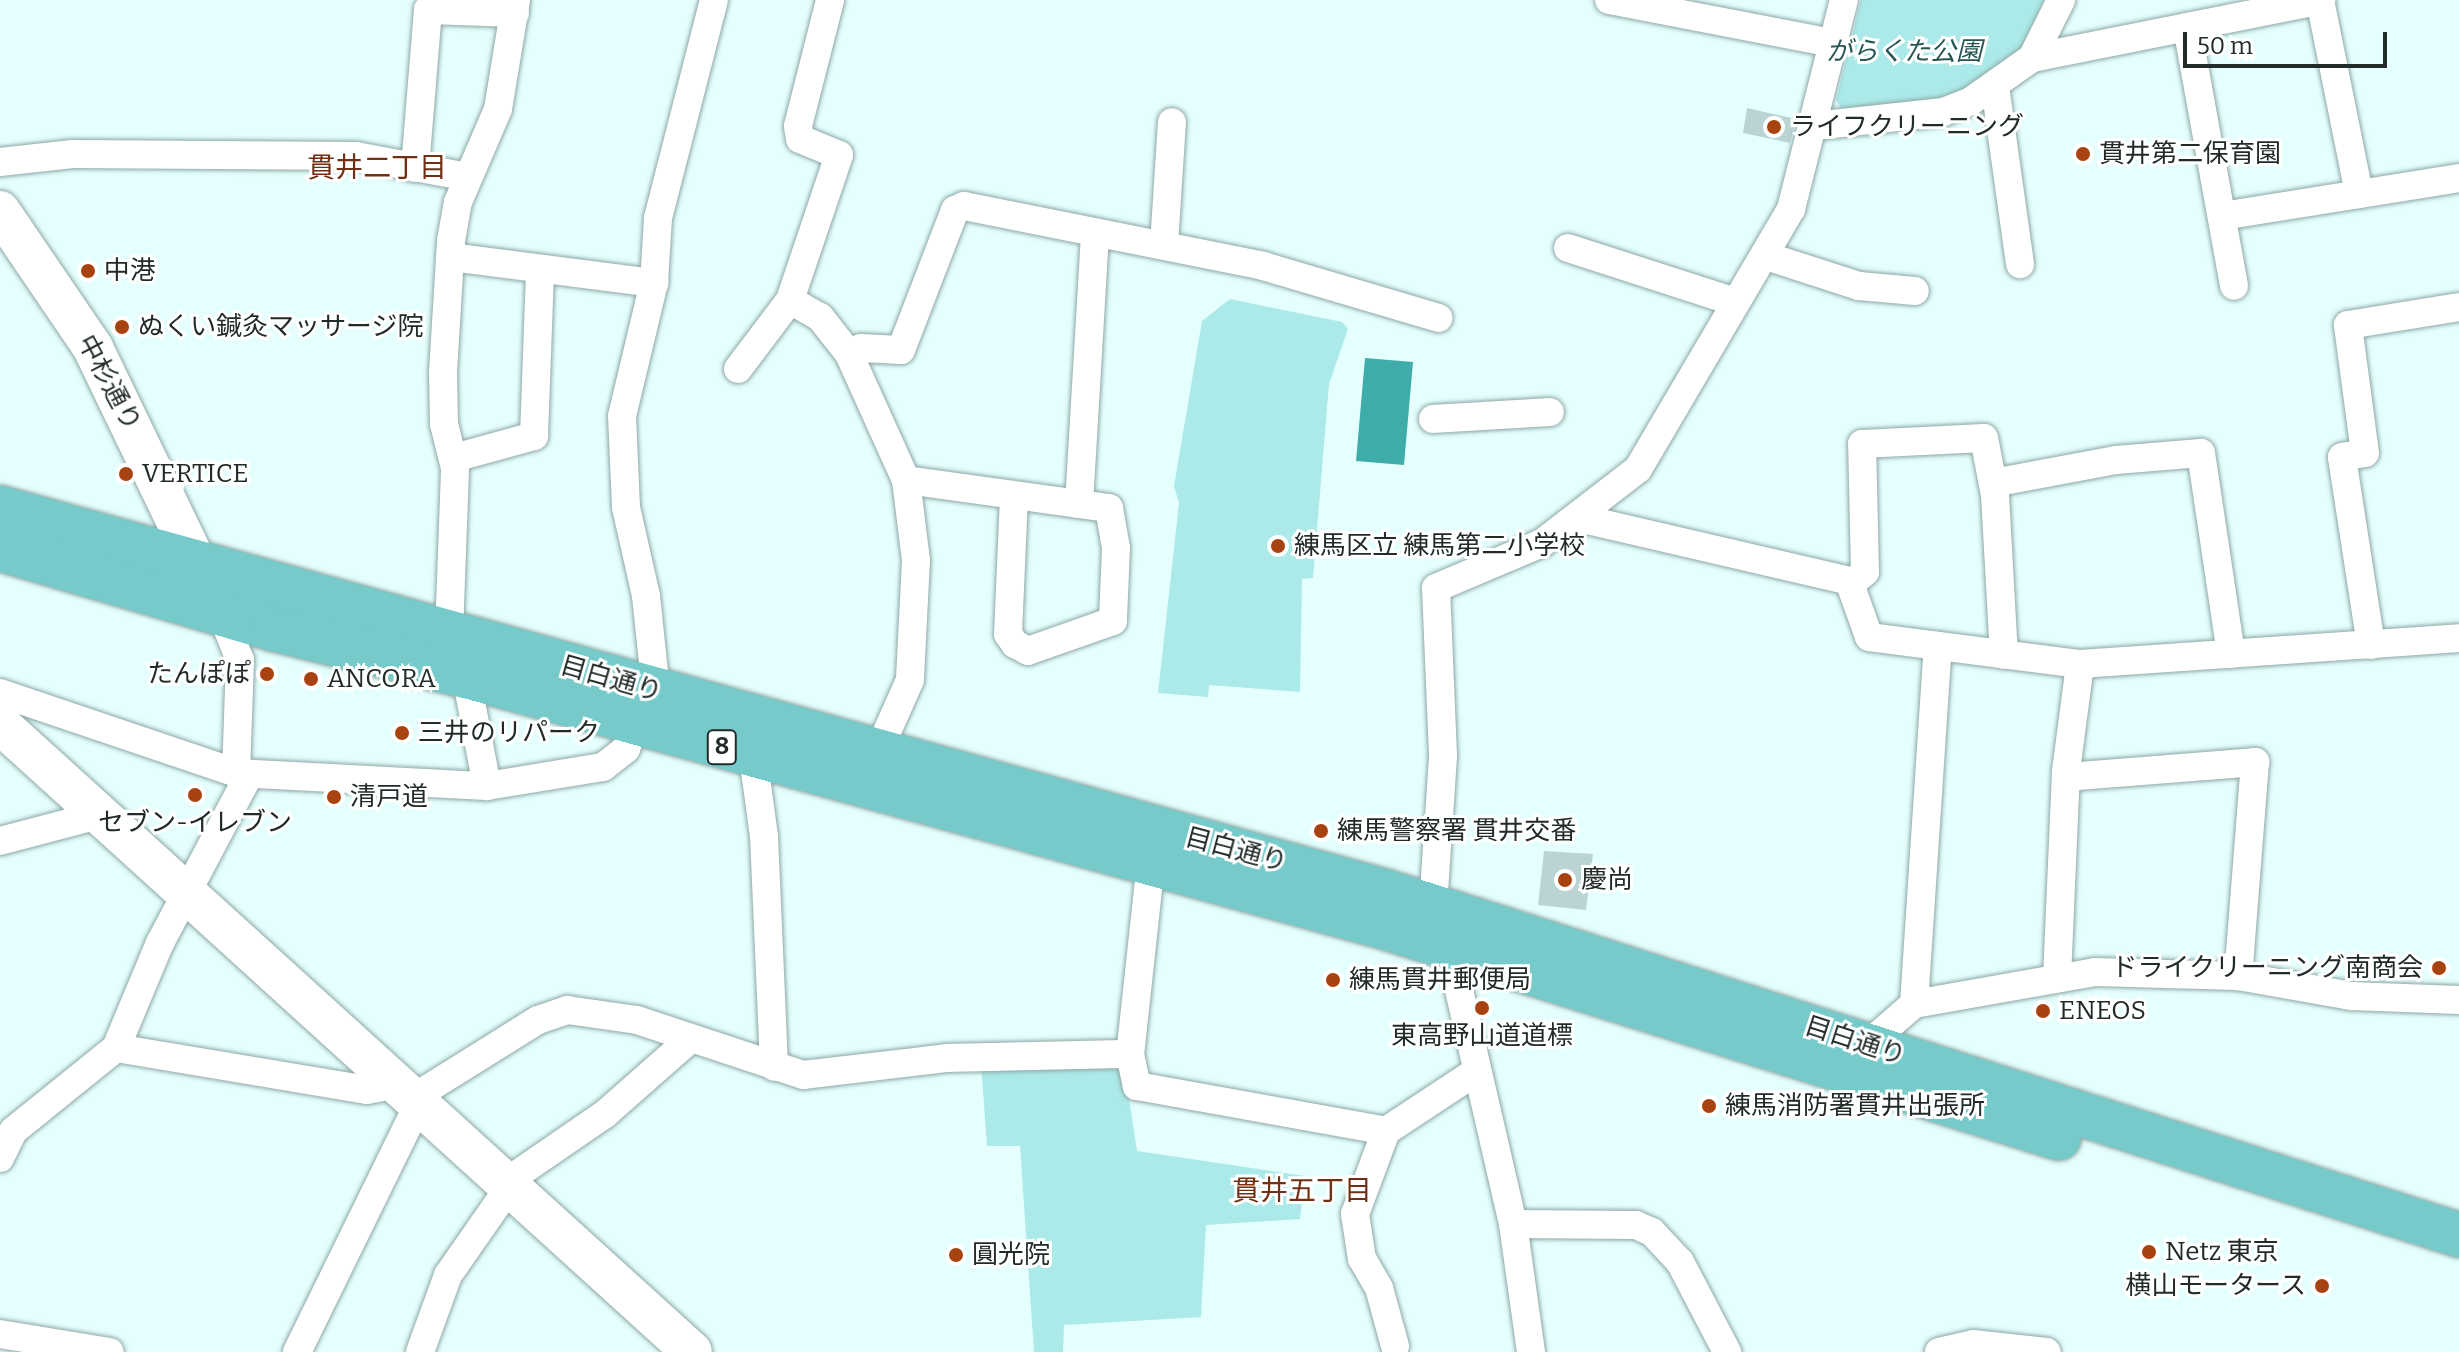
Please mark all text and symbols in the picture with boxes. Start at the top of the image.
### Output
scale bar [2187,16,2391,66]
text: 50 m [2197,32,2253,60]
park label: がらくた公園 [1826,36,1982,68]
place label: ライフクリーニング [1790,111,2024,143]
marker: ライフクリーニング [1765,118,1783,136]
place label: 貫井第二保育園 [2099,138,2281,170]
marker: 貫井第二保育園 [2074,145,2092,163]
district label: 貫井二丁目 [307,151,447,185]
place label: 中港 [104,255,156,287]
marker: 中港 [79,262,97,280]
place label: ぬくい鍼灸マッサージ院 [138,311,424,343]
marker: ぬくい鍼灸マッサージ院 [113,318,131,336]
street label: 中杉通り [71,330,147,436]
place label: VERTICE [142,458,249,490]
marker: VERTICE [117,465,135,483]
place label: 練馬区立 練馬第二小学校 [1294,530,1585,562]
marker: 練馬区立 練馬第二小学校 [1269,537,1287,555]
street label: 目白通り [557,650,665,708]
place label: たんぽぽ [147,658,251,690]
place label: ANCORA [327,663,436,695]
marker: たんぽぽ [258,665,276,683]
marker: ANCORA [302,670,320,688]
place label: 三井のリパーク [418,717,600,749]
marker: 三井のリパーク [393,724,411,742]
road number: 8 [706,727,738,767]
place label: 清戸道 [350,781,428,813]
marker: セブン-イレブン [186,786,204,804]
marker: 清戸道 [325,788,343,806]
place label: セブン-イレブン [98,807,292,839]
place label: 練馬警察署 貫井交番 [1337,815,1576,847]
street label: 目白通り [1182,821,1290,879]
marker: 練馬警察署 貫井交番 [1312,822,1330,840]
place label: 慶尚 [1581,864,1633,896]
marker: 慶尚 [1556,871,1574,889]
place label: ドライクリーニング南商会 [2111,952,2423,984]
marker: ドライクリーニング南商会 [2430,959,2448,977]
place label: 練馬貫井郵便局 [1349,964,1531,996]
marker: 練馬貫井郵便局 [1324,971,1342,989]
place label: ENEOS [2059,995,2146,1027]
marker: 東高野山道道標 [1473,999,1491,1017]
marker: ENEOS [2034,1002,2052,1020]
street label: 目白通り [1801,1010,1909,1072]
place label: 東高野山道道標 [1391,1020,1573,1052]
place label: 練馬消防署貫井出張所 [1725,1090,1985,1122]
marker: 練馬消防署貫井出張所 [1700,1097,1718,1115]
district label: 貫井五丁目 [1232,1174,1372,1208]
place label: Netz 東京 [2165,1236,2278,1268]
place label: 圓光院 [972,1239,1050,1271]
marker: Netz 東京 [2140,1243,2158,1261]
marker: 圓光院 [947,1246,965,1264]
place label: 横山モータース [2124,1270,2306,1302]
marker: 横山モータース [2313,1277,2331,1295]

